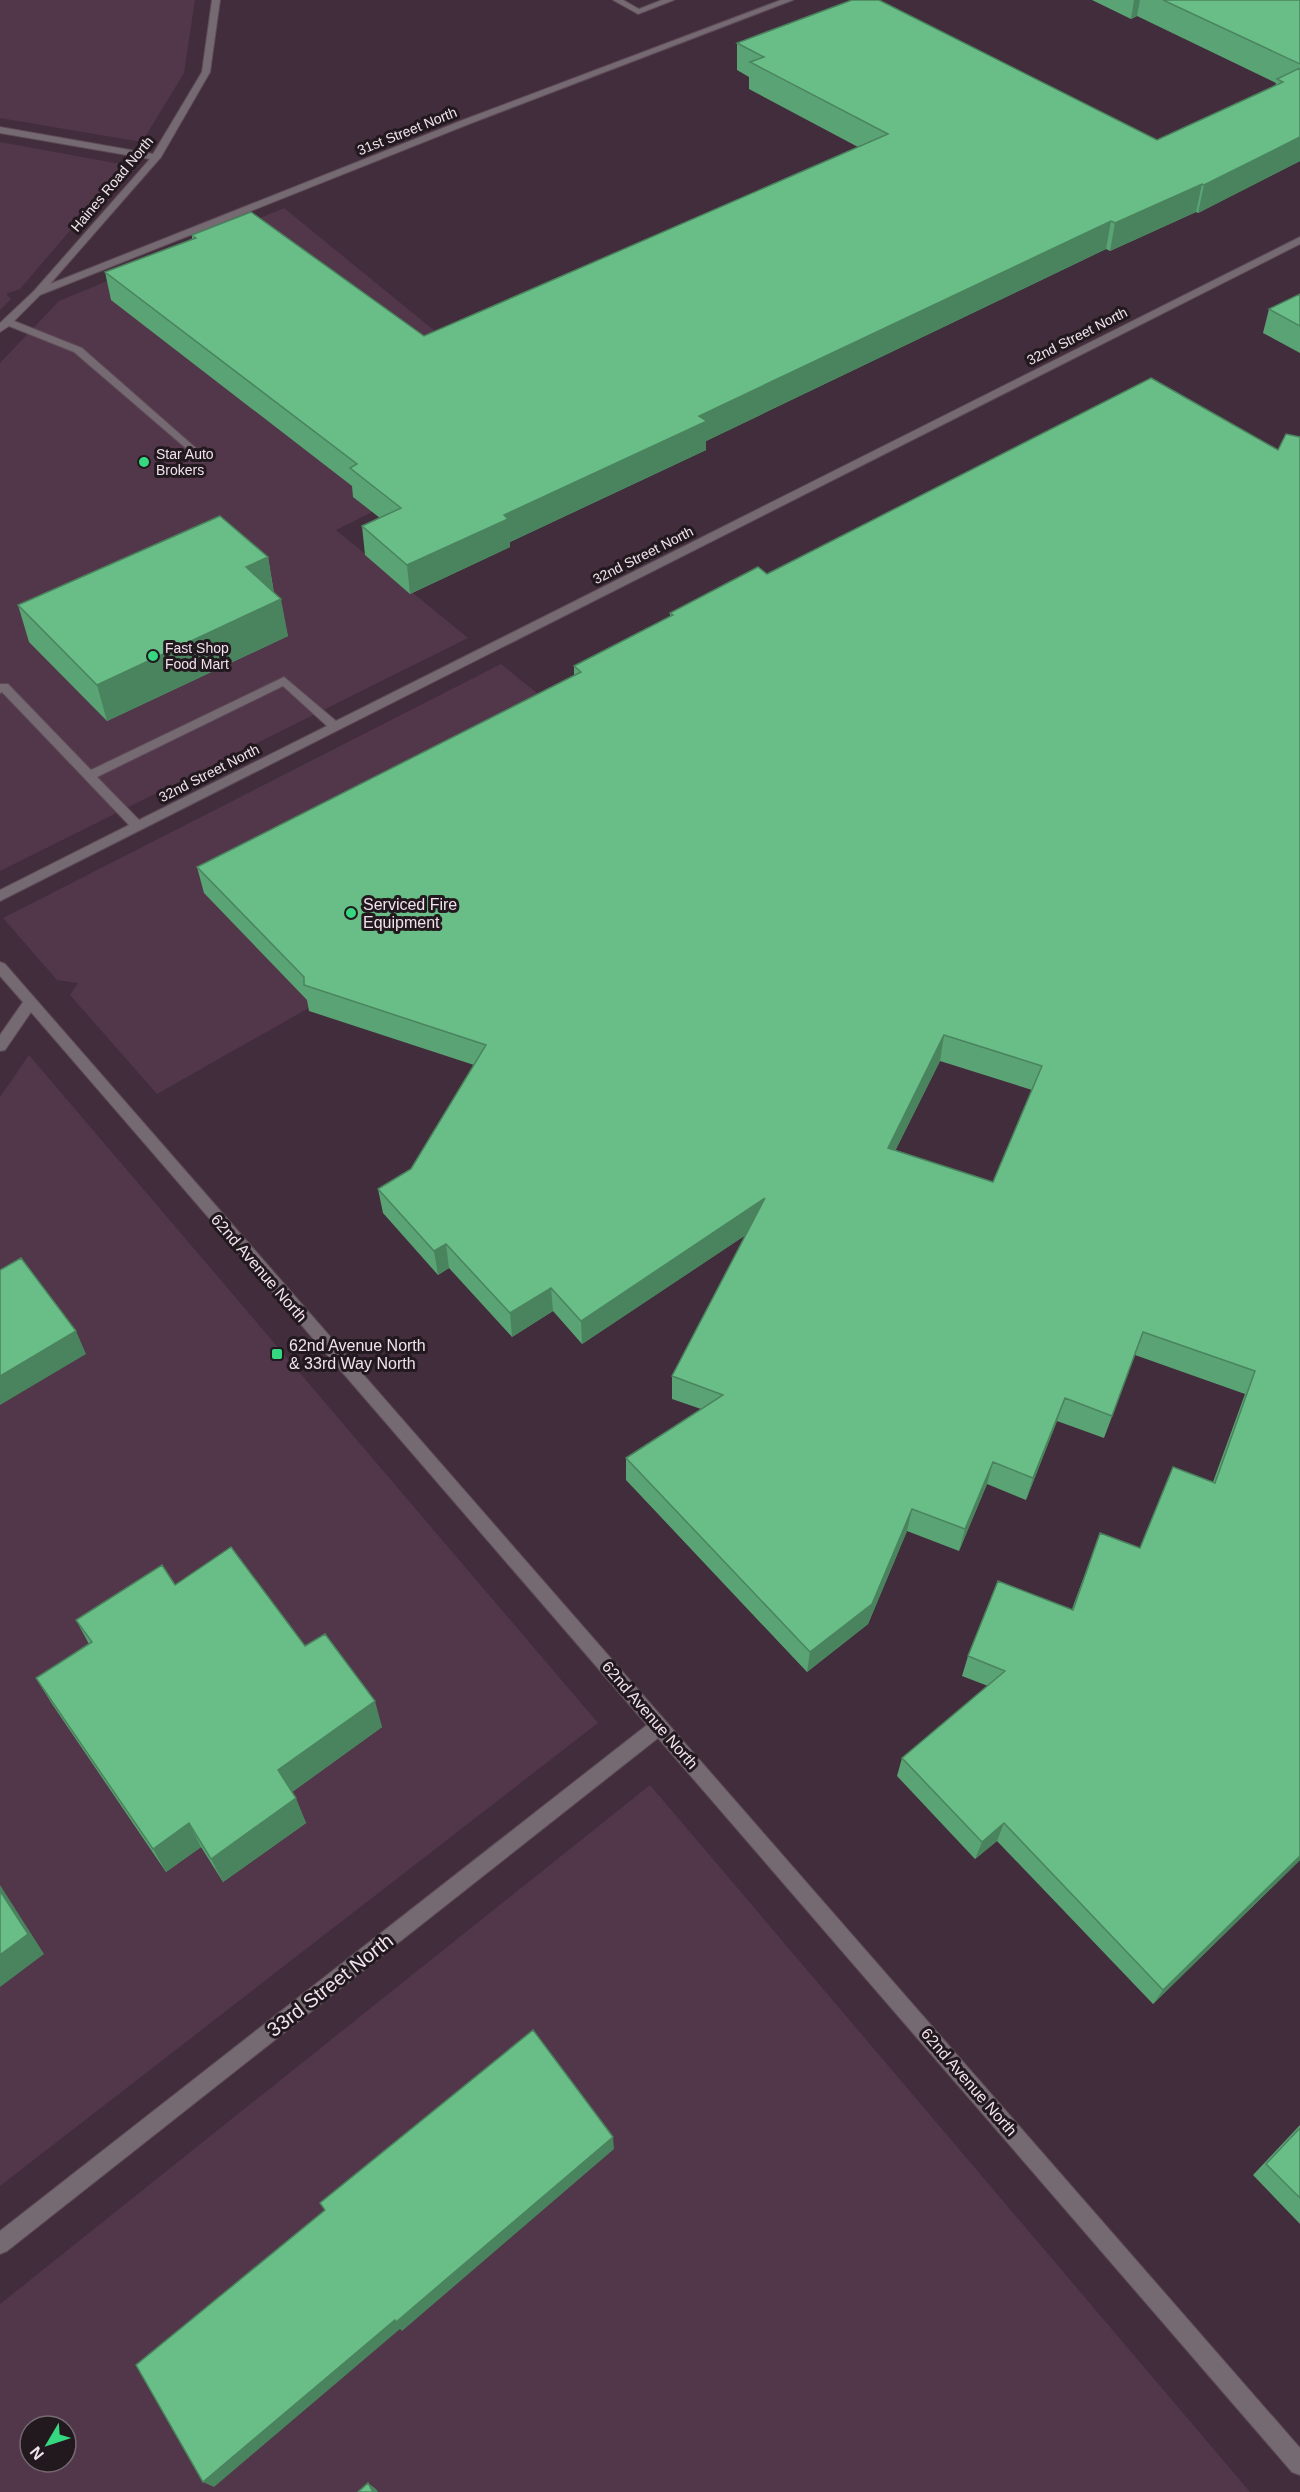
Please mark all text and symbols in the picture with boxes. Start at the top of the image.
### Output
street label: 31st Street North [355,104,459,158]
street label: Haines Road North [68,133,156,235]
street label: 32nd Street North [1024,304,1130,368]
place label: Star Auto Brokers [156,446,214,478]
marker: Star Auto Brokers [137,455,151,469]
street label: 32nd Street North [590,523,696,587]
place label: Fast Shop Food Mart [165,640,229,672]
marker: Fast Shop Food Mart [146,649,160,663]
street label: 32nd Street North [156,741,262,805]
place label: Serviced Fire Equipment [363,896,457,931]
marker: Serviced Fire Equipment [344,906,358,920]
street label: 62nd Avenue North [208,1211,310,1325]
place label: 62nd Avenue North & 33rd Way North [289,1337,426,1372]
marker: 62nd Avenue North & 33rd Way North [270,1347,284,1361]
street label: 62nd Avenue North [599,1658,701,1772]
street label: 33rd Street North [263,1929,397,2041]
street label: 62nd Avenue North [918,2025,1020,2139]
north arrow [18,2414,78,2474]
text: N [26,2443,47,2463]

